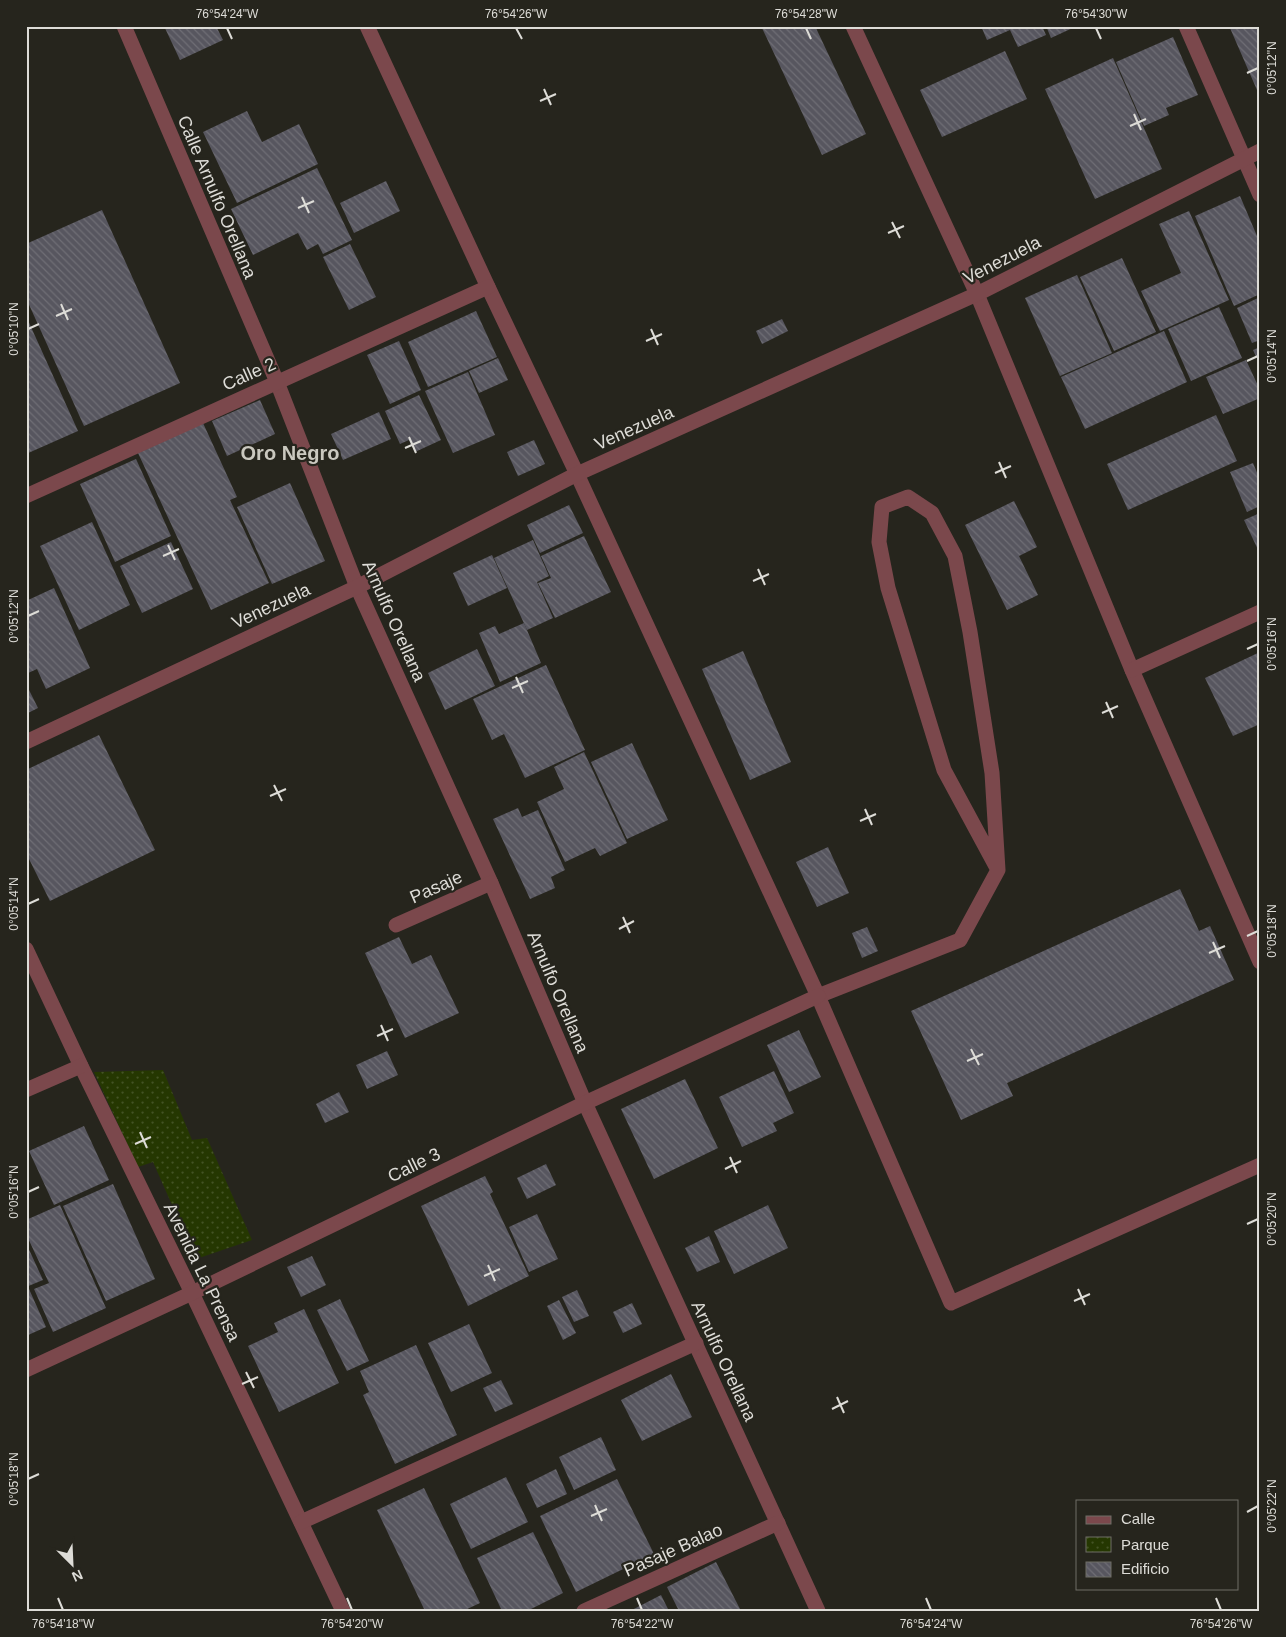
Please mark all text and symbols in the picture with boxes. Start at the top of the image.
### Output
text: 76°54'24"W [196,7,259,21]
text: 76°54'26"W [485,7,548,21]
text: 76°54'28"W [775,7,838,21]
text: 76°54'30"W [1065,7,1128,21]
text: 0°05'12"N [1265,41,1279,95]
street label: Calle Arnulfo Orellana [174,112,261,282]
street label: Venezuela [960,232,1045,288]
text: 0°05'10"N [7,302,21,356]
text: 0°05'14"N [1265,329,1279,383]
street label: Calle 2 [219,353,279,395]
street label: Venezuela [592,401,677,454]
district label: Oro Negro [241,442,339,464]
street label: Arnulfo Orellana [358,558,430,685]
street label: Venezuela [229,579,314,633]
text: 0°05'12"N [7,589,21,643]
text: 0°05'16"N [1265,617,1279,671]
street label: Pasaje [407,867,465,907]
text: 0°05'14"N [7,877,21,931]
text: 0°05'18"N [1265,904,1279,958]
street label: Arnulfo Orellana [523,928,593,1057]
street label: Calle 3 [384,1144,444,1186]
text: 0°05'16"N [7,1165,21,1219]
text: 0°05'20"N [1265,1192,1279,1246]
street label: Avenida La Prensa [160,1199,245,1345]
street label: Arnulfo Orellana [687,1298,761,1425]
text: 0°05'18"N [7,1452,21,1506]
text: 0°05'22"N [1265,1479,1279,1533]
legend [1076,1500,1238,1590]
text: Calle [1121,1510,1155,1527]
street label: Pasaje Balao [620,1519,726,1581]
text: Parque [1121,1536,1169,1553]
north arrow [48,1540,98,1590]
text: Edificio [1121,1560,1169,1577]
text: N [69,1567,85,1585]
text: 76°54'18"W [32,1617,95,1631]
text: 76°54'20"W [321,1617,384,1631]
text: 76°54'22"W [611,1617,674,1631]
text: 76°54'24"W [900,1617,963,1631]
text: 76°54'26"W [1190,1617,1253,1631]

